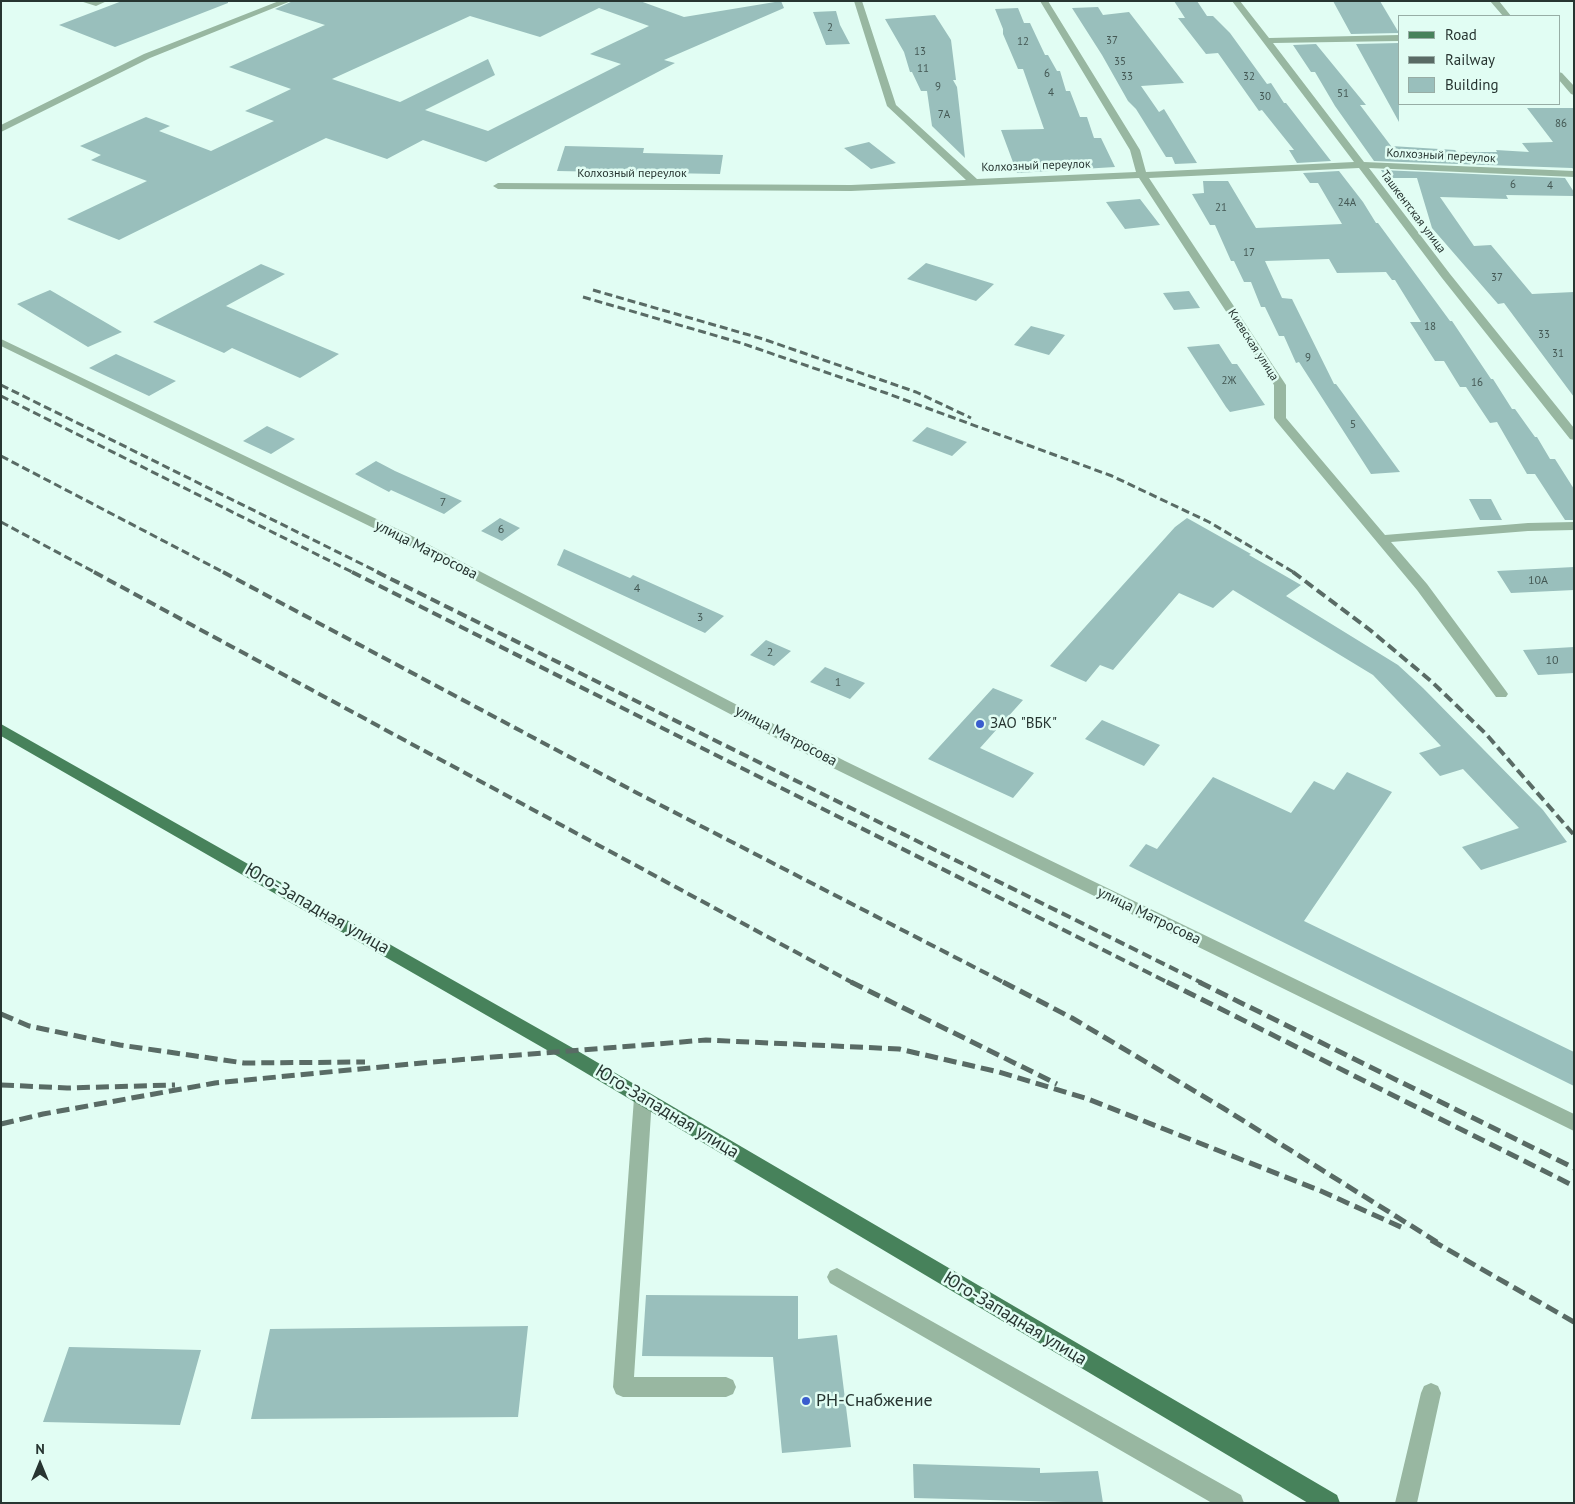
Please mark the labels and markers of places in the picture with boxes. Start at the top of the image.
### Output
place label: ЗАО "ВБК" [990,715,1057,733]
marker: ЗАО "ВБК" [974,718,986,730]
place label: РН-Снабжение [816,1390,933,1412]
marker: РН-Снабжение [800,1395,812,1407]

